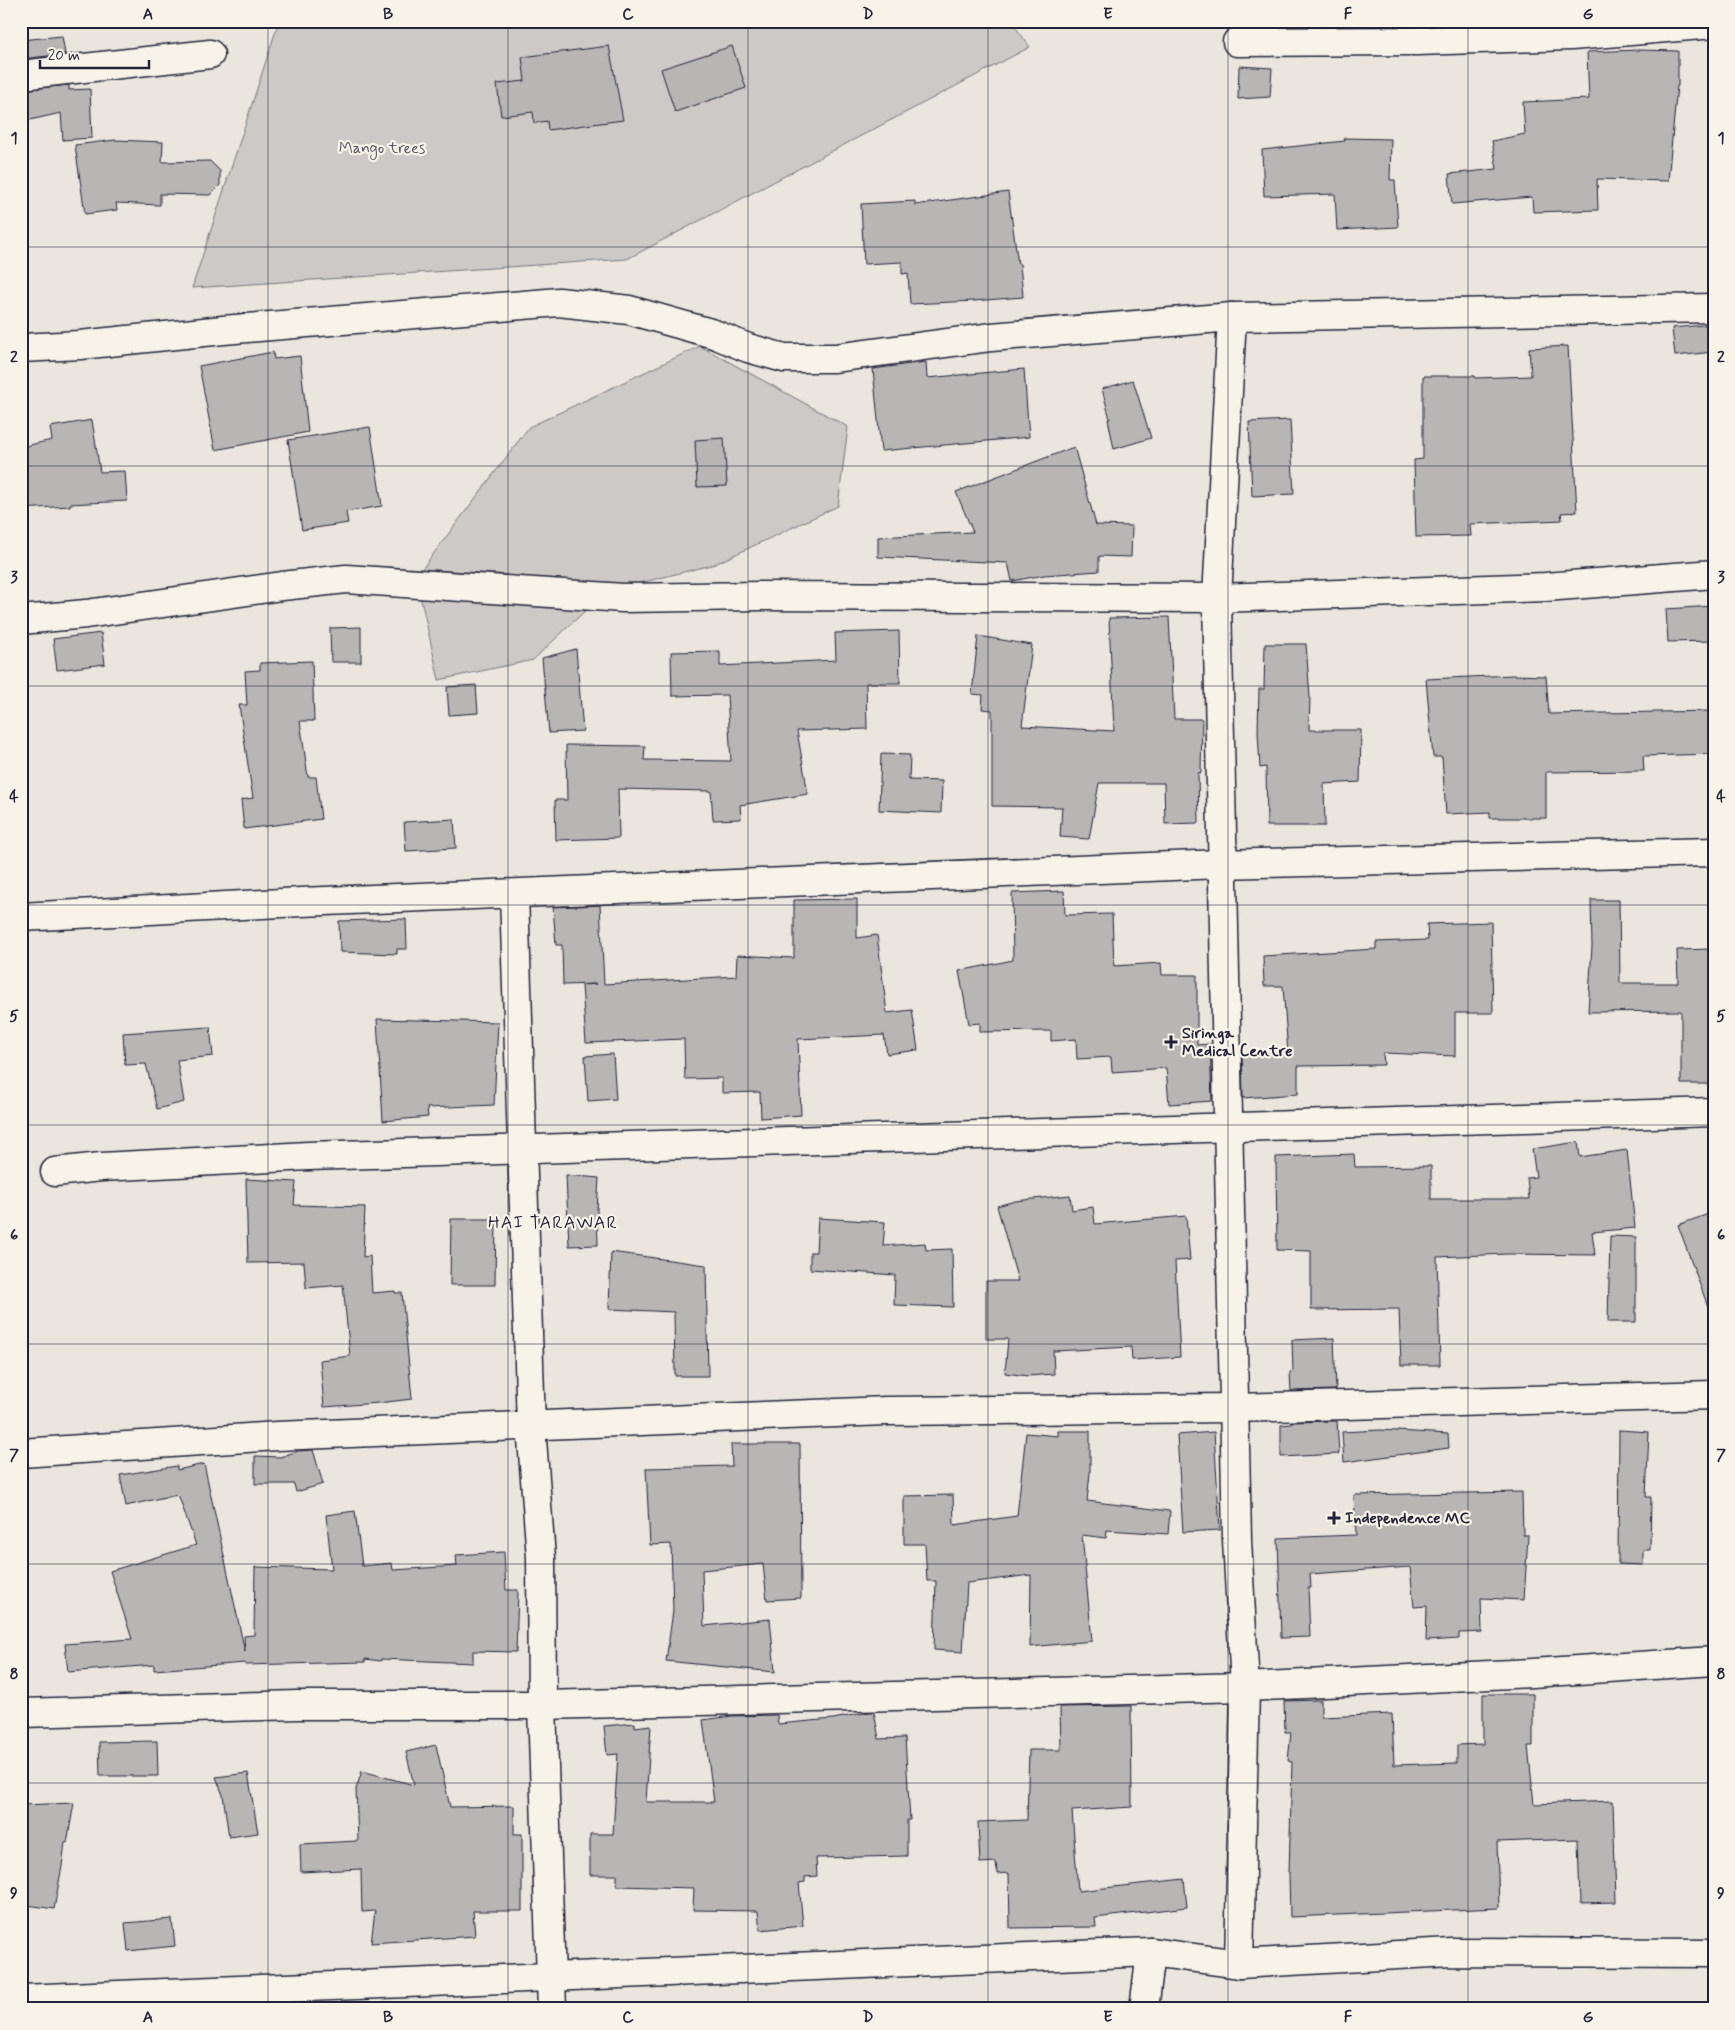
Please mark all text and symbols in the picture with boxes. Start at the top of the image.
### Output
text: A [143,4,153,25]
text: B [383,4,393,25]
text: C [622,4,634,25]
text: D [862,4,874,25]
text: E [1103,4,1113,25]
text: F [1344,4,1353,25]
text: G [1583,4,1594,25]
scale bar [40,38,149,70]
text: 20 m [48,46,80,66]
text: 1 [10,128,18,149]
text: 1 [1717,128,1725,149]
park label: Mango trees [339,138,425,160]
text: 2 [10,347,18,368]
text: 2 [1717,347,1725,368]
text: 3 [10,567,18,588]
text: 3 [1717,567,1725,588]
text: 4 [9,786,19,807]
text: 4 [1716,786,1726,807]
text: 5 [9,1006,19,1027]
text: 5 [1716,1006,1726,1027]
place label: Siringa Medical Centre [1182,1023,1292,1062]
marker: Siringa Medical Centre [1164,1035,1178,1049]
district label: HAI TARAWAR [488,1211,618,1235]
text: 6 [10,1225,18,1246]
text: 6 [1717,1225,1725,1246]
text: 7 [9,1445,19,1466]
text: 7 [1716,1445,1726,1466]
place label: Independence MC [1345,1508,1471,1529]
marker: Independence MC [1327,1511,1341,1525]
text: 8 [9,1664,19,1685]
text: 8 [1716,1664,1726,1685]
text: 9 [10,1883,18,1904]
text: 9 [1717,1883,1725,1904]
text: A [143,2007,153,2028]
text: B [383,2007,393,2028]
text: C [622,2007,634,2028]
text: D [862,2007,874,2028]
text: E [1103,2007,1113,2028]
text: F [1344,2007,1353,2028]
text: G [1583,2007,1594,2028]

